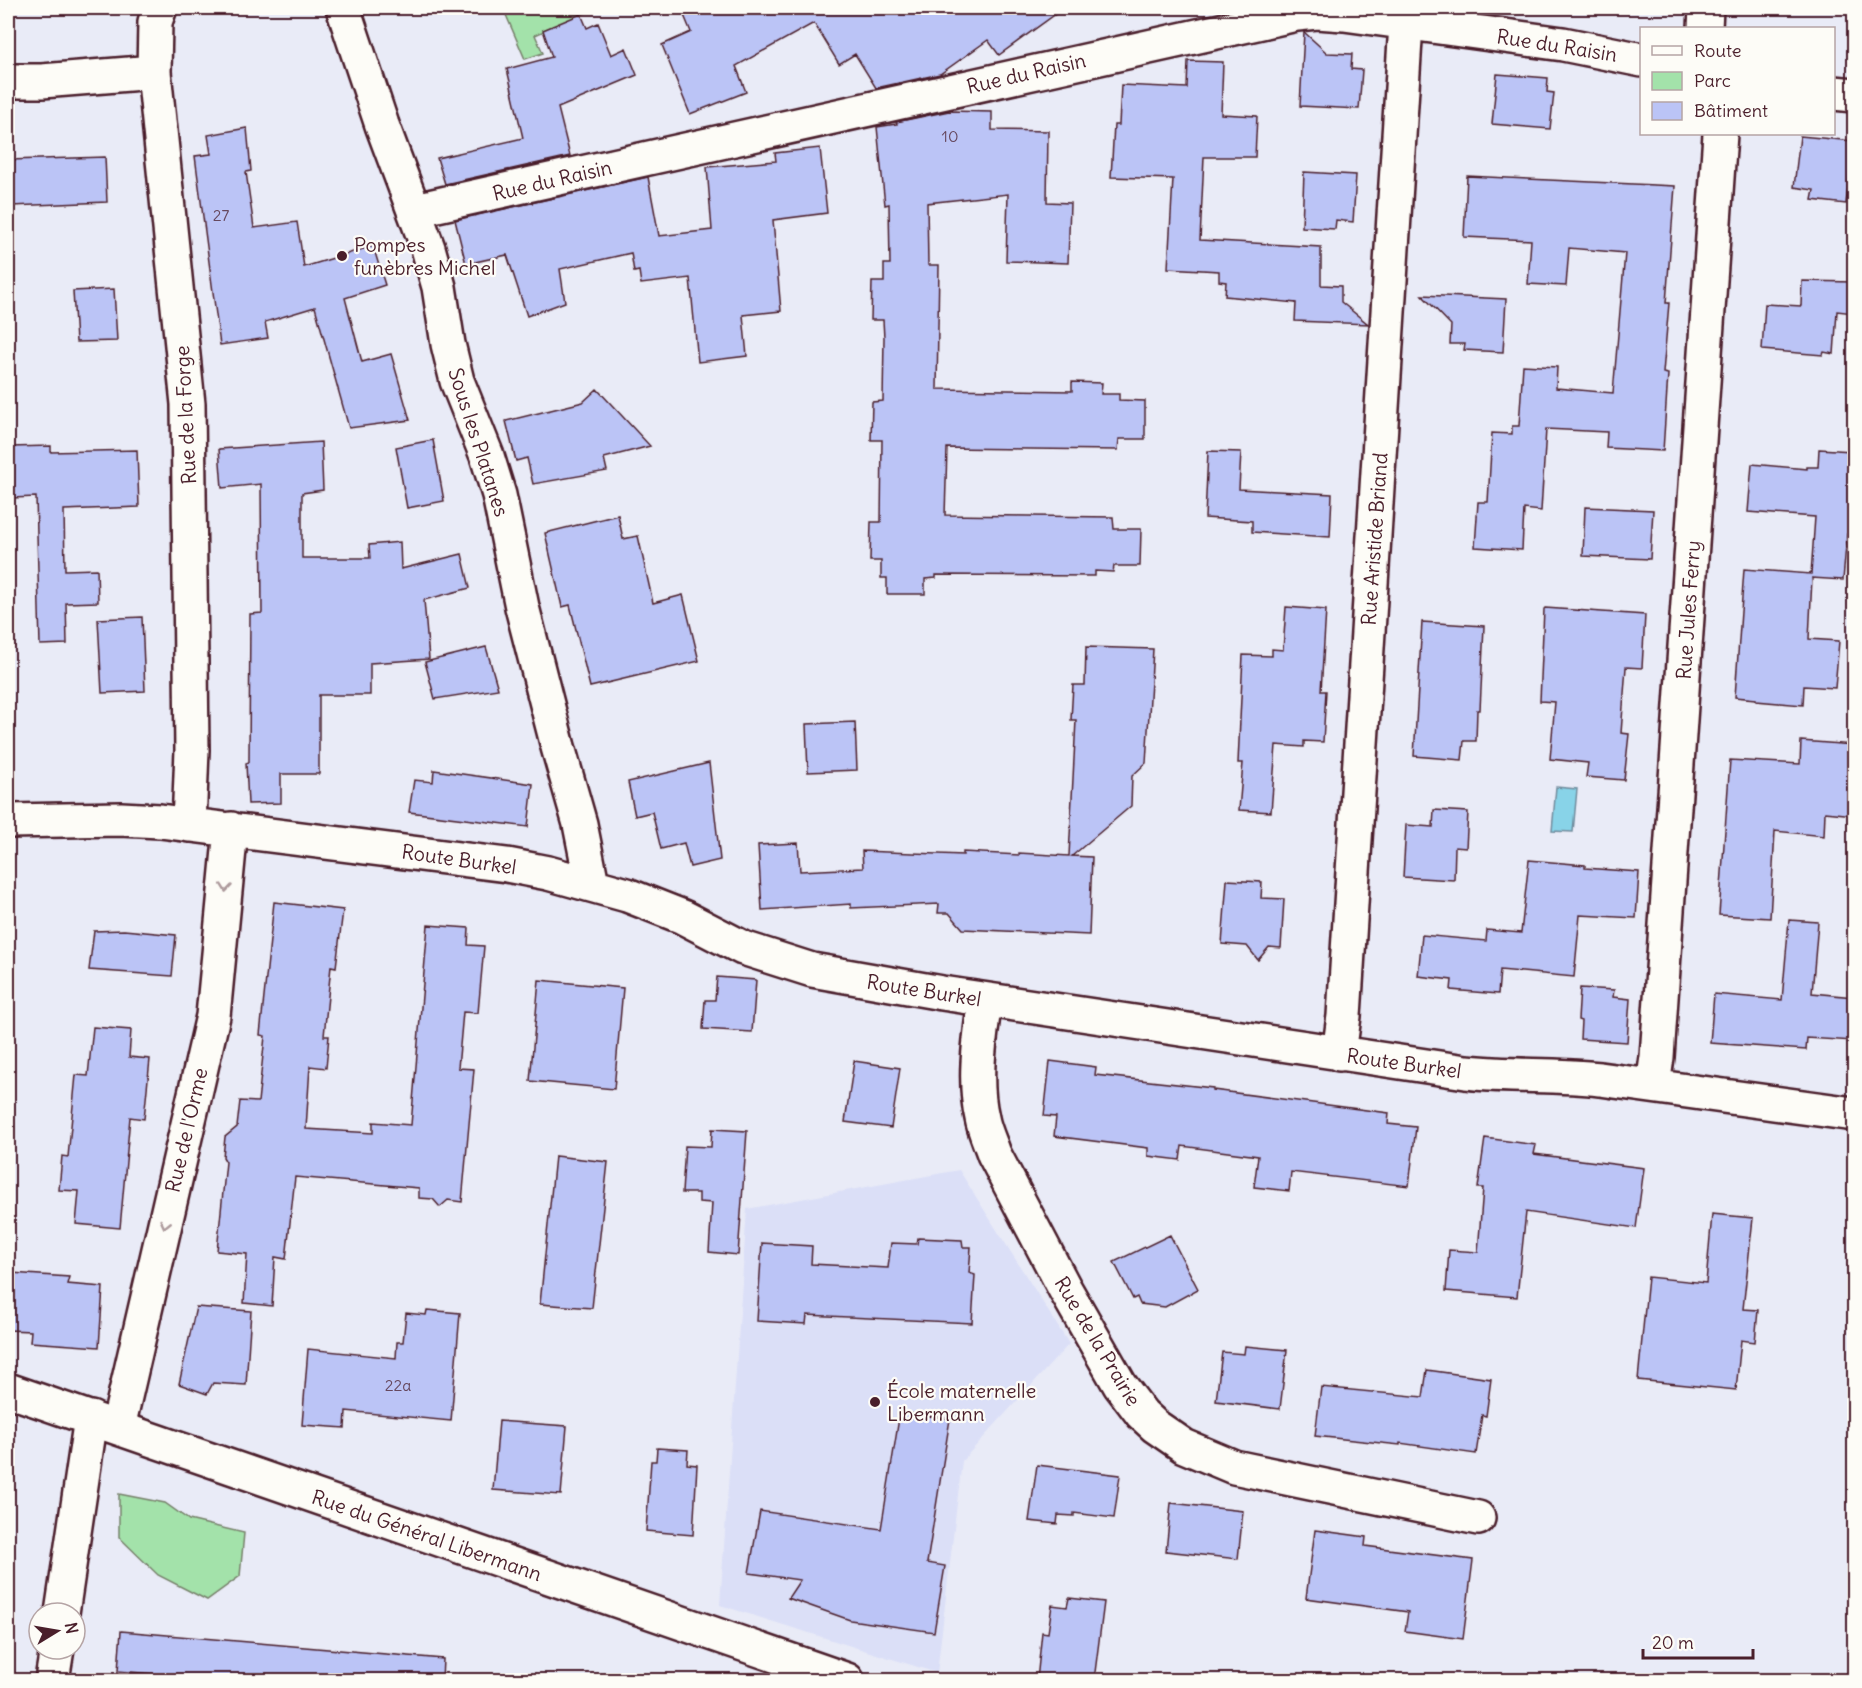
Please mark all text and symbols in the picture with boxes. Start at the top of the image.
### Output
street label: Rue du Raisin [1495,23,1619,67]
legend [1640,27,1835,135]
text: Route [1694,39,1742,62]
street label: Rue du Raisin [964,47,1088,99]
text: Parc [1694,69,1731,92]
text: Bâtiment [1694,99,1768,122]
house number: 10 [942,126,958,146]
street label: Rue du Raisin [490,154,614,206]
house number: 27 [213,205,229,225]
place label: Pompes funèbres Michel [354,232,495,280]
marker: Pompes funèbres Michel [335,249,349,263]
street label: Rue de la Forge [169,345,201,485]
street label: Sous les Platanes [443,365,515,519]
street label: Rue Aristide Briand [1355,451,1393,626]
street label: Rue Jules Ferry [1671,540,1705,680]
street label: Route Burkel [400,839,518,879]
one-way arrow [220,883,233,892]
street label: Route Burkel [865,969,983,1011]
street label: Route Burkel [1345,1043,1463,1083]
street label: Rue de l'Orme [160,1065,212,1195]
one-way arrow [159,1218,172,1228]
street label: Rue de la Prairie [1049,1272,1147,1410]
house number: 22a [385,1375,411,1395]
place label: École maternelle Libermann [887,1378,1036,1426]
marker: École maternelle Libermann [868,1395,882,1409]
street label: Rue du Général Libermann [309,1484,545,1586]
north arrow [27,1601,87,1661]
text: N [61,1621,83,1635]
scale bar [1643,1622,1752,1660]
text: 20 m [1652,1631,1694,1654]

